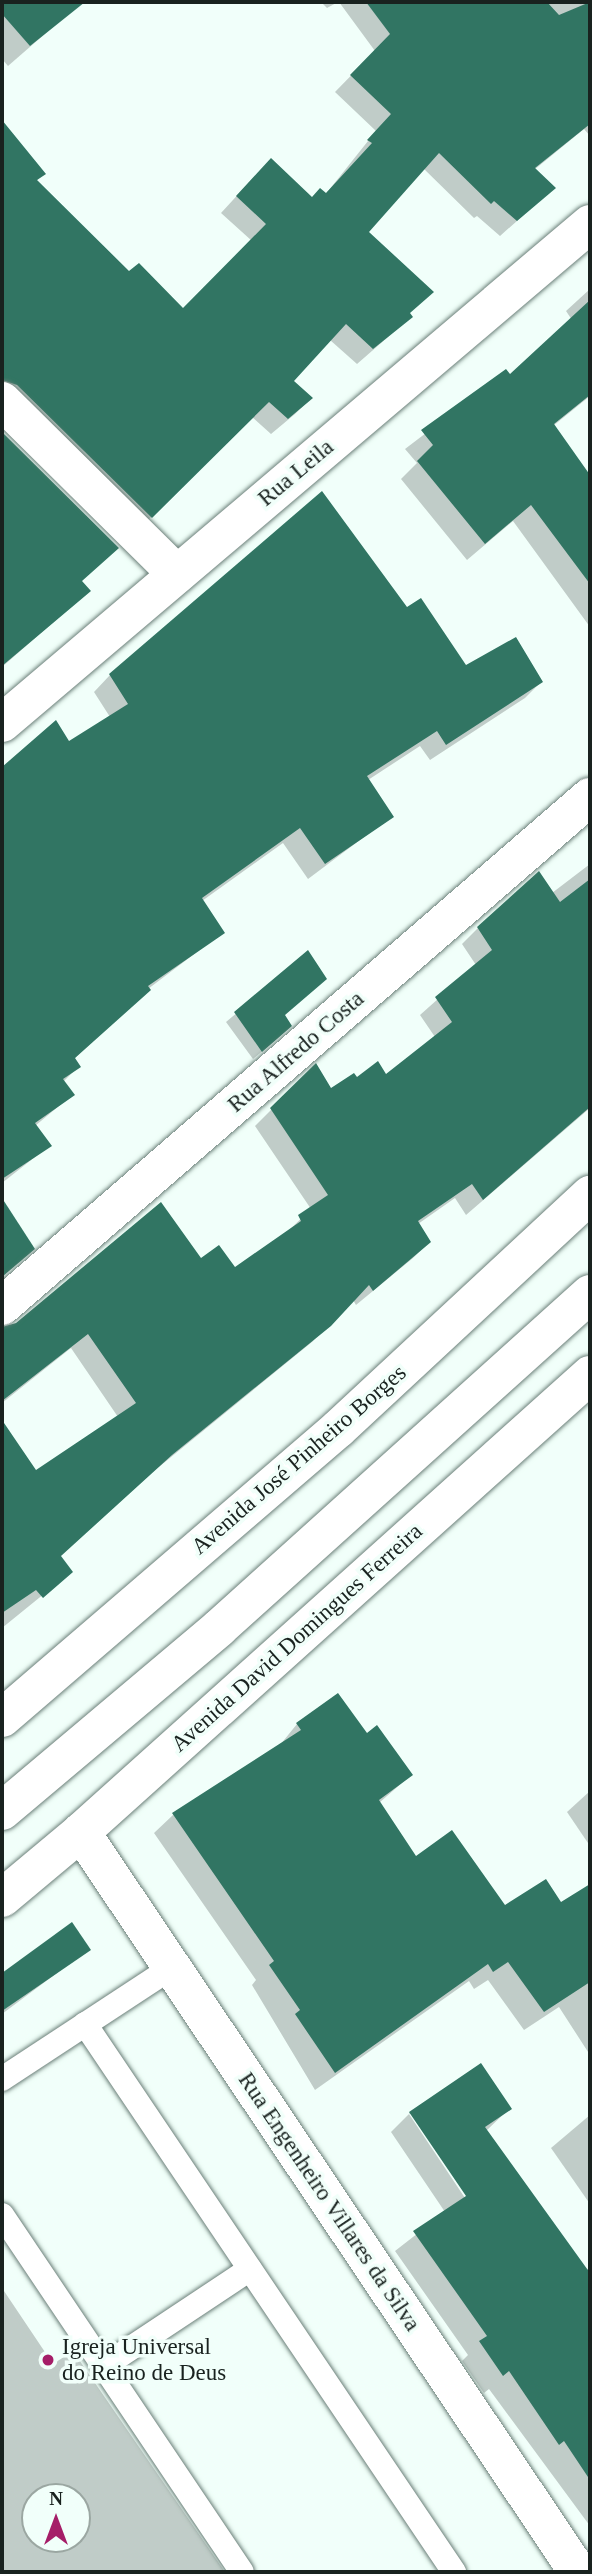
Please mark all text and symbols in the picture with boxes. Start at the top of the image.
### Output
street label: Rua Leila [253,433,339,513]
street label: Rua Alfredo Costa [222,985,370,1119]
street label: Avenida José Pinheiro Borges [186,1359,412,1561]
street label: Avenida David Domingues Ferreira [166,1518,428,1758]
street label: Rua Engenheiro Villares da Silva [232,2067,426,2337]
place label: Igreja Universal do Reino de Deus [62,2333,226,2387]
marker: Igreja Universal do Reino de Deus [40,2352,56,2368]
north arrow [21,2483,91,2553]
text: N [49,2488,63,2509]

